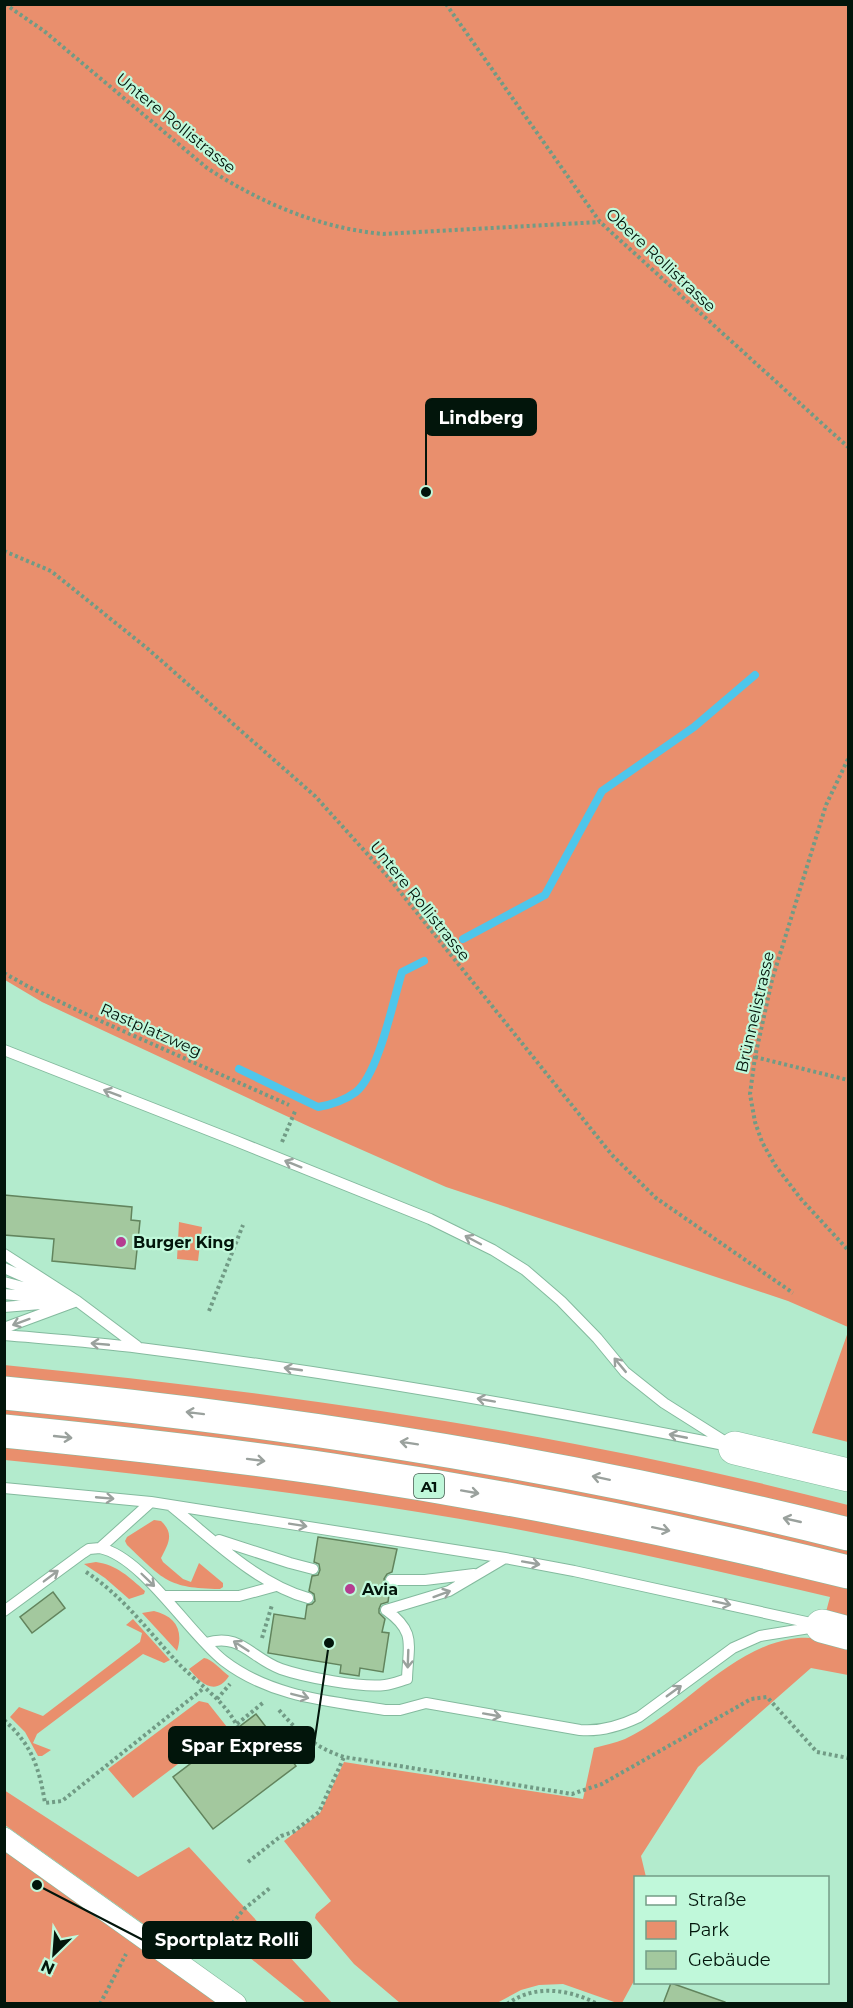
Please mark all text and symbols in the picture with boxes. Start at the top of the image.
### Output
street label: Untere Rollistrasse [112,69,240,177]
street label: Obere Rollistrasse [602,204,720,316]
callout: Lindberg [426,399,536,435]
text: Lindberg [438,407,524,429]
street label: Untere Rollistrasse [366,837,474,965]
street label: Brünnelistrasse [732,949,778,1075]
street label: Rastplatzweg [97,999,205,1061]
one-way arrow [103,1086,122,1097]
one-way arrow [285,1158,303,1169]
place label: Burger King [133,1233,235,1252]
one-way arrow [464,1233,482,1245]
marker: Burger King [114,1235,128,1249]
one-way arrow [12,1317,31,1328]
one-way arrow [91,1338,111,1349]
one-way arrow [613,1357,626,1373]
one-way arrow [284,1364,304,1375]
one-way arrow [477,1394,496,1405]
one-way arrow [186,1408,206,1419]
one-way arrow [668,1430,688,1441]
one-way arrow [52,1432,72,1443]
one-way arrow [400,1438,420,1449]
one-way arrow [246,1455,266,1466]
one-way arrow [592,1472,611,1483]
road number: A1 [414,1474,444,1498]
one-way arrow [460,1487,479,1498]
one-way arrow [94,1493,114,1504]
one-way arrow [782,1513,801,1525]
one-way arrow [287,1520,307,1531]
one-way arrow [651,1524,671,1535]
one-way arrow [521,1558,541,1569]
one-way arrow [43,1569,59,1582]
one-way arrow [140,1573,155,1588]
place label: Avia [361,1580,398,1599]
marker: Avia [343,1582,357,1596]
one-way arrow [432,1587,451,1598]
one-way arrow [712,1598,732,1609]
one-way arrow [232,1640,249,1653]
one-way arrow [402,1649,414,1669]
one-way arrow [666,1685,682,1697]
one-way arrow [290,1690,309,1702]
one-way arrow [481,1709,501,1720]
callout: Spar Express [169,1727,314,1763]
text: Spar Express [182,1735,303,1757]
legend [634,1876,829,1984]
text: Straße [688,1889,747,1911]
text: Park [688,1919,729,1941]
callout: Sportplatz Rolli [143,1922,311,1958]
north arrow [24,1924,84,1984]
text: Sportplatz Rolli [155,1929,299,1951]
text: Gebäude [688,1949,771,1971]
text: N [38,1956,58,1978]

